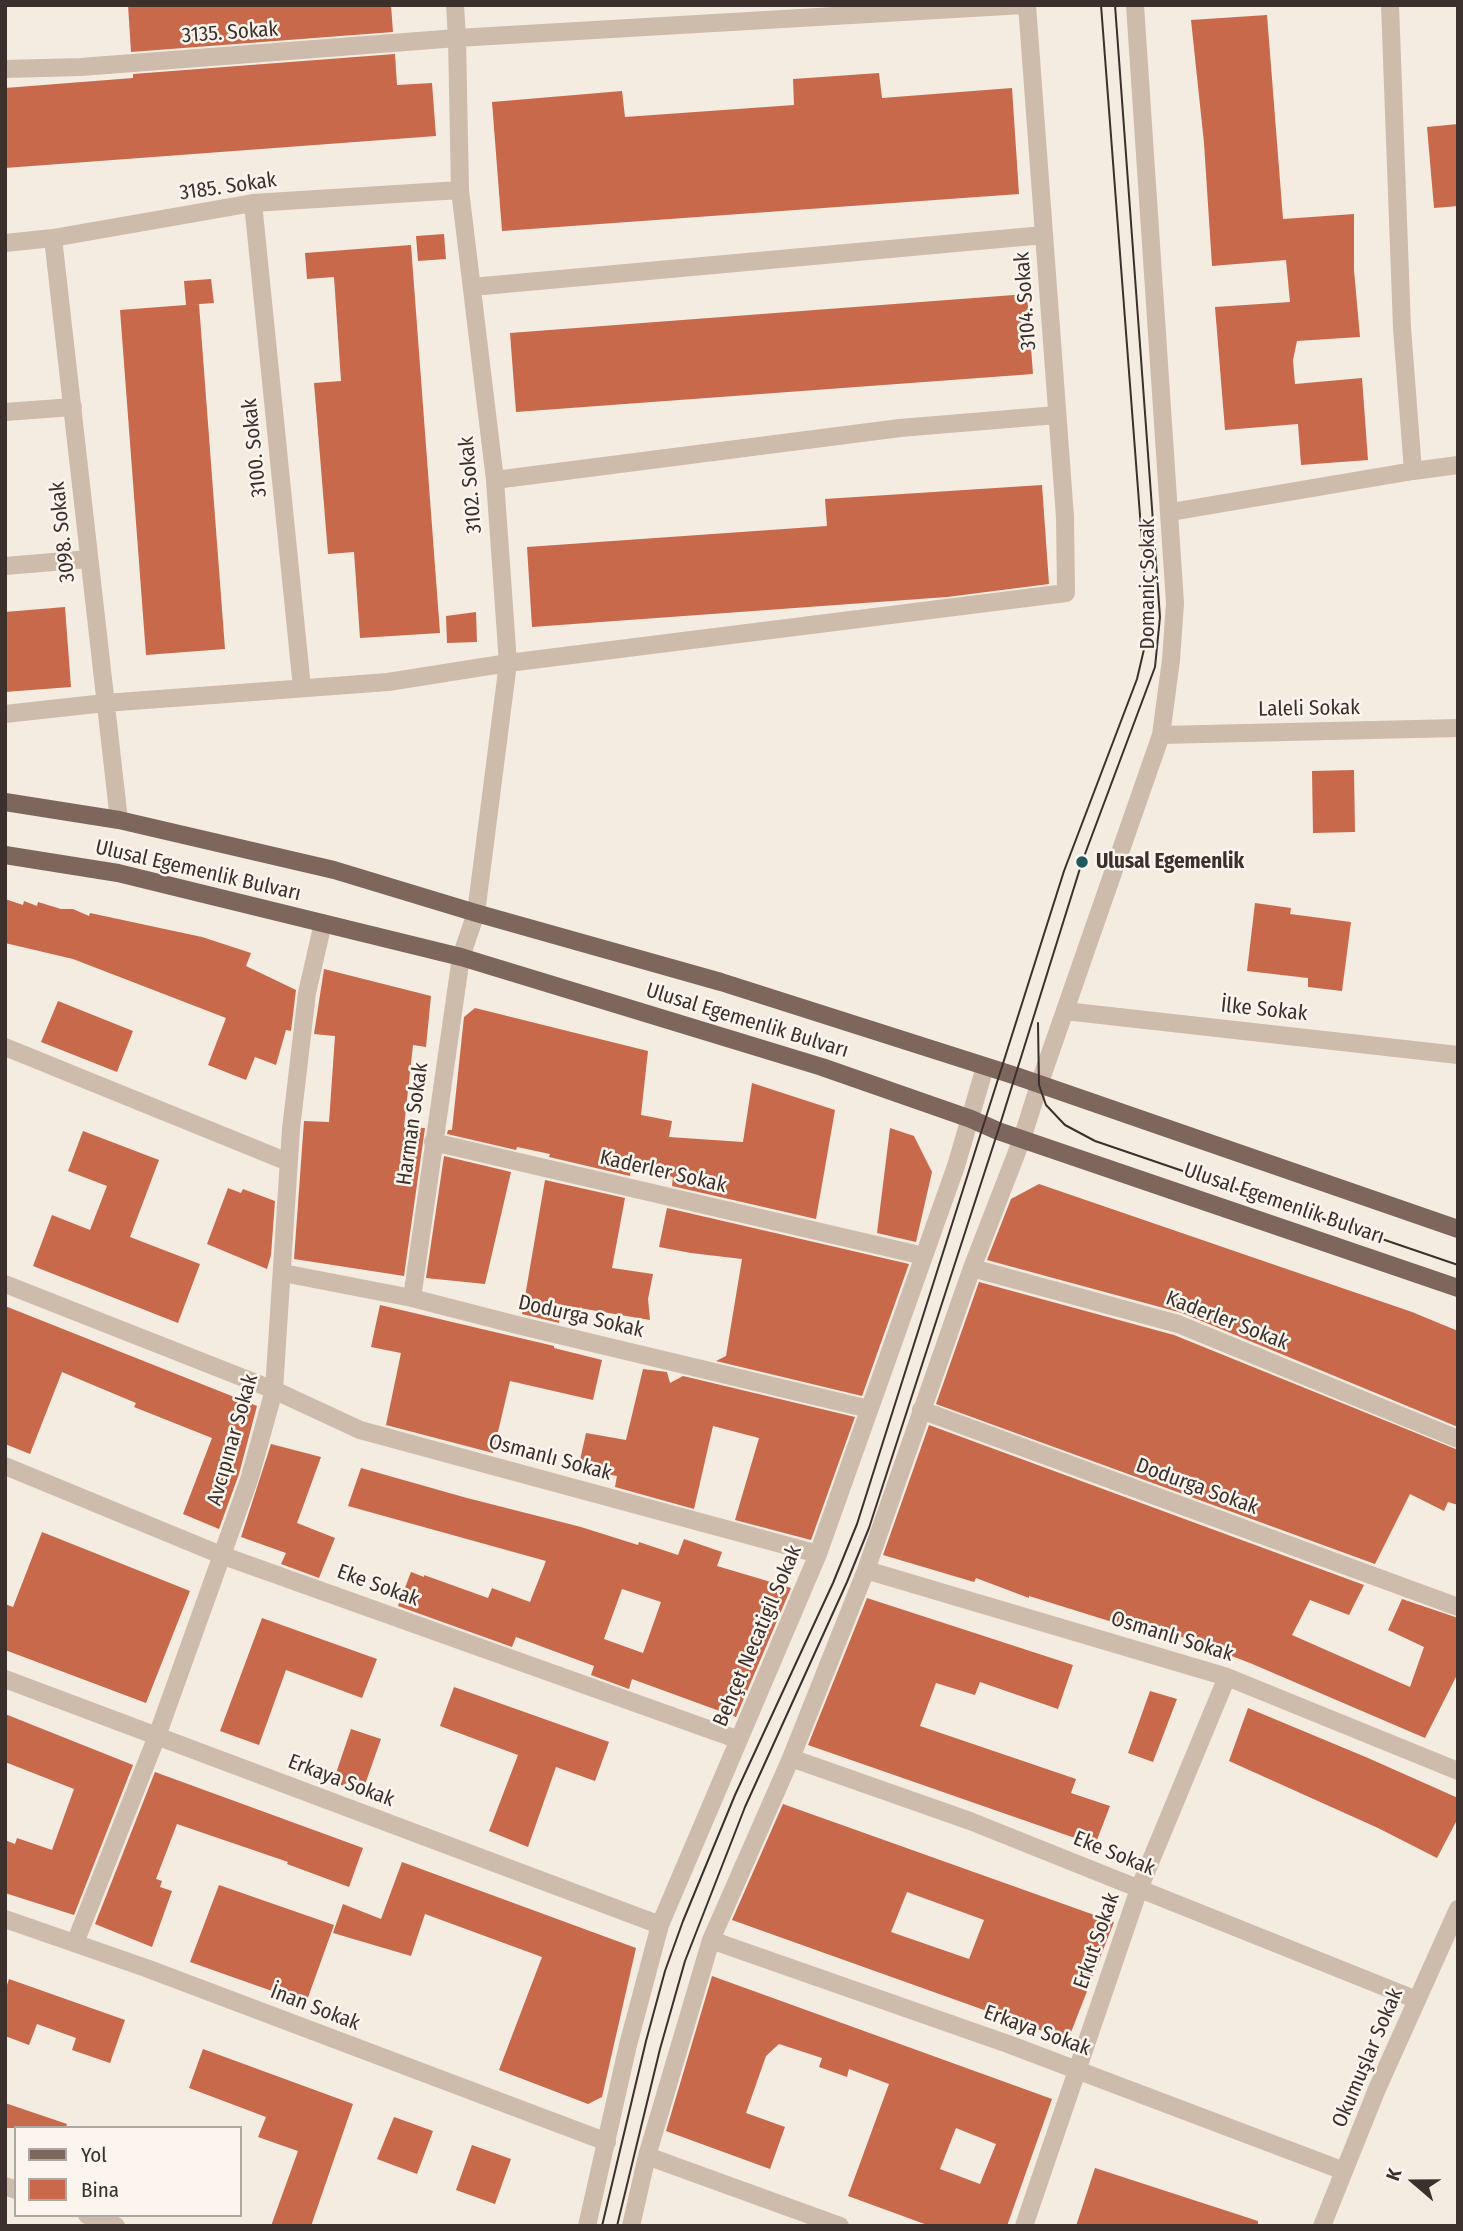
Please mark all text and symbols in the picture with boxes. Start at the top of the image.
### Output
street label: 3135. Sokak [181,17,279,49]
street label: 3185. Sokak [178,168,278,206]
street label: 3104. Sokak [1010,251,1042,351]
street label: 3100. Sokak [237,397,273,499]
street label: 3102. Sokak [454,435,488,535]
street label: 3098. Sokak [45,480,81,584]
street label: Domaniç Sokak [1135,519,1161,649]
street label: Laleli Sokak [1258,696,1360,722]
street label: Ulusal Egemenlik Bulvarı [93,835,303,907]
place label: Ulusal Egemenlik [1096,849,1244,875]
marker: Ulusal Egemenlik [1074,854,1090,870]
street label: Ulusal Egemenlik Bulvarı [643,978,851,1064]
street label: İlke Sokak [1219,993,1309,1027]
street label: Harman Sokak [392,1061,434,1187]
street label: Kaderler Sokak [597,1145,729,1199]
street label: Ulusal Egemenlik Bulvarı [1180,1158,1388,1250]
street label: Kaderler Sokak [1162,1286,1292,1356]
street label: Dodurga Sokak [516,1290,646,1344]
street label: Avcıpınar Sokak [202,1371,264,1509]
street label: Osmanlı Sokak [486,1429,614,1487]
street label: Dodurga Sokak [1132,1453,1262,1521]
street label: Behçet Necatigil Sokak [708,1541,808,1731]
street label: Eke Sokak [333,1559,423,1613]
street label: Osmanlı Sokak [1108,1606,1236,1668]
street label: Erkaya Sokak [284,1749,398,1813]
street label: Eke Sokak [1070,1826,1158,1882]
street label: Erkut Sokak [1069,1889,1125,1993]
street label: İnan Sokak [267,1979,363,2037]
street label: Okumuşlar Sokak [1327,1985,1409,2131]
street label: Erkaya Sokak [980,2000,1094,2062]
legend [14,2126,242,2217]
text: Yol [81,2142,107,2168]
north arrow [1379,2147,1449,2217]
text: K [1381,2166,1406,2184]
text: Bina [81,2177,119,2203]

